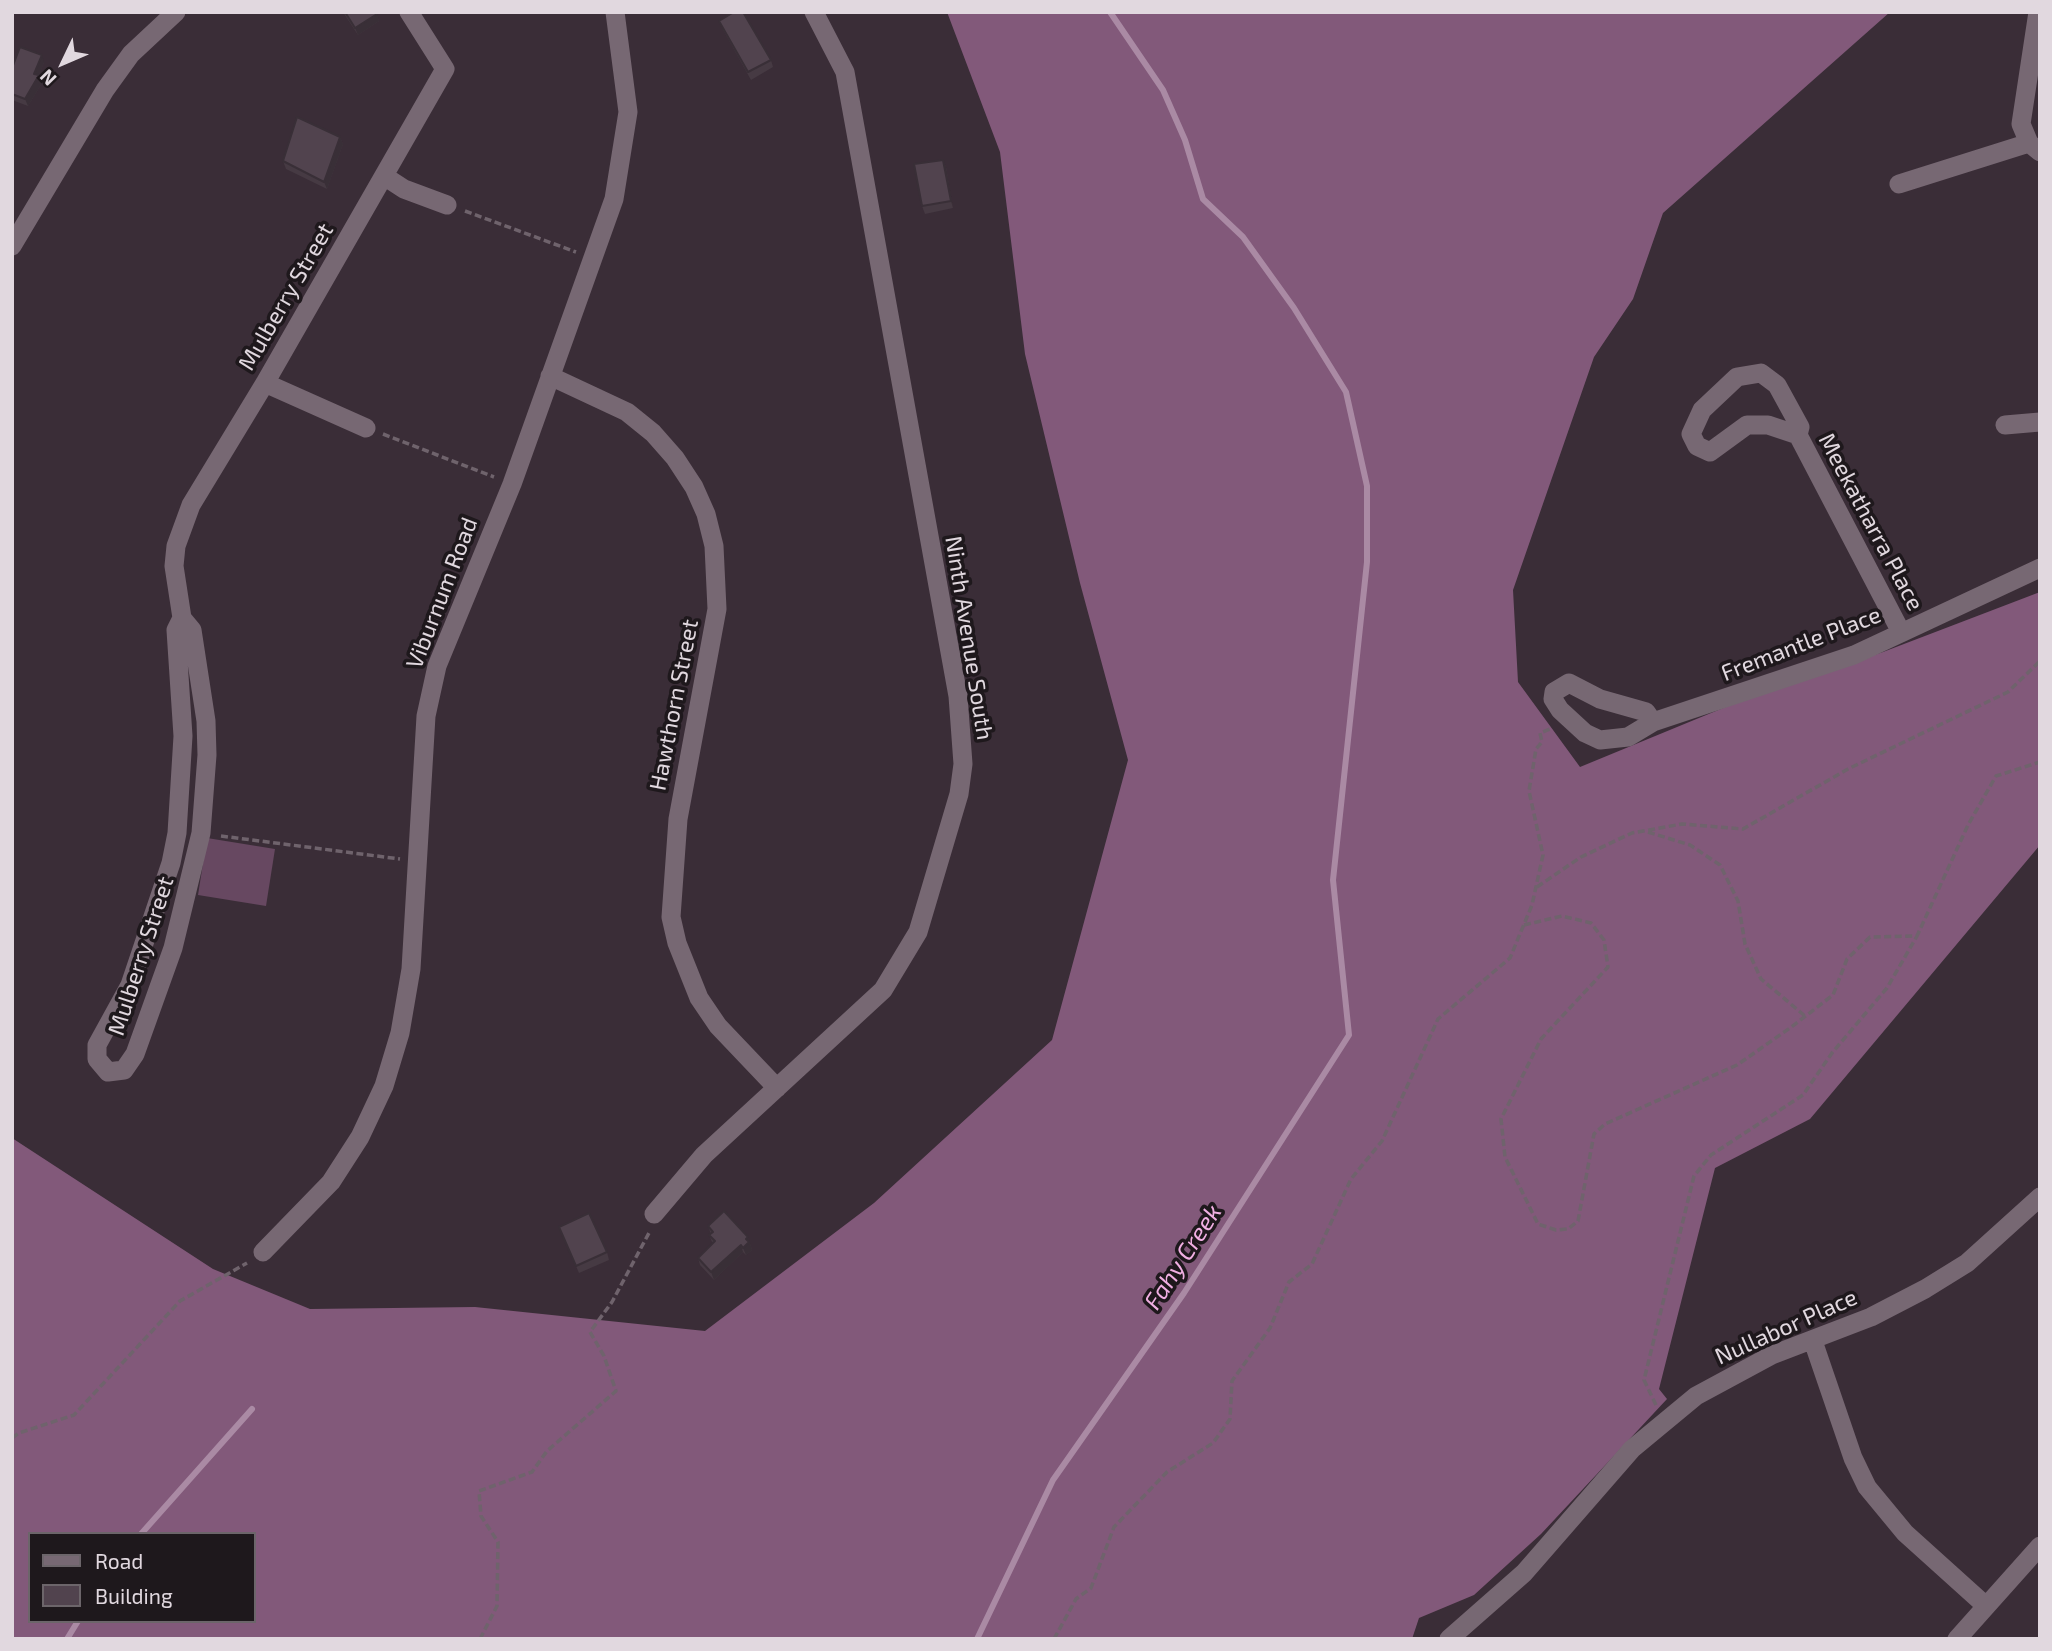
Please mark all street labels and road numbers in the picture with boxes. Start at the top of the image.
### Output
street label: Mulberry Street [233,219,339,375]
street label: Meekatharra Place [1813,429,1929,615]
street label: Viburnum Road [400,513,484,673]
street label: Ninth Avenue South [939,534,999,742]
street label: Fremantle Place [1717,601,1885,687]
street label: Hawthorn Street [644,617,704,793]
street label: Mulberry Street [102,873,180,1039]
street label: Nullabor Place [1711,1283,1861,1371]

